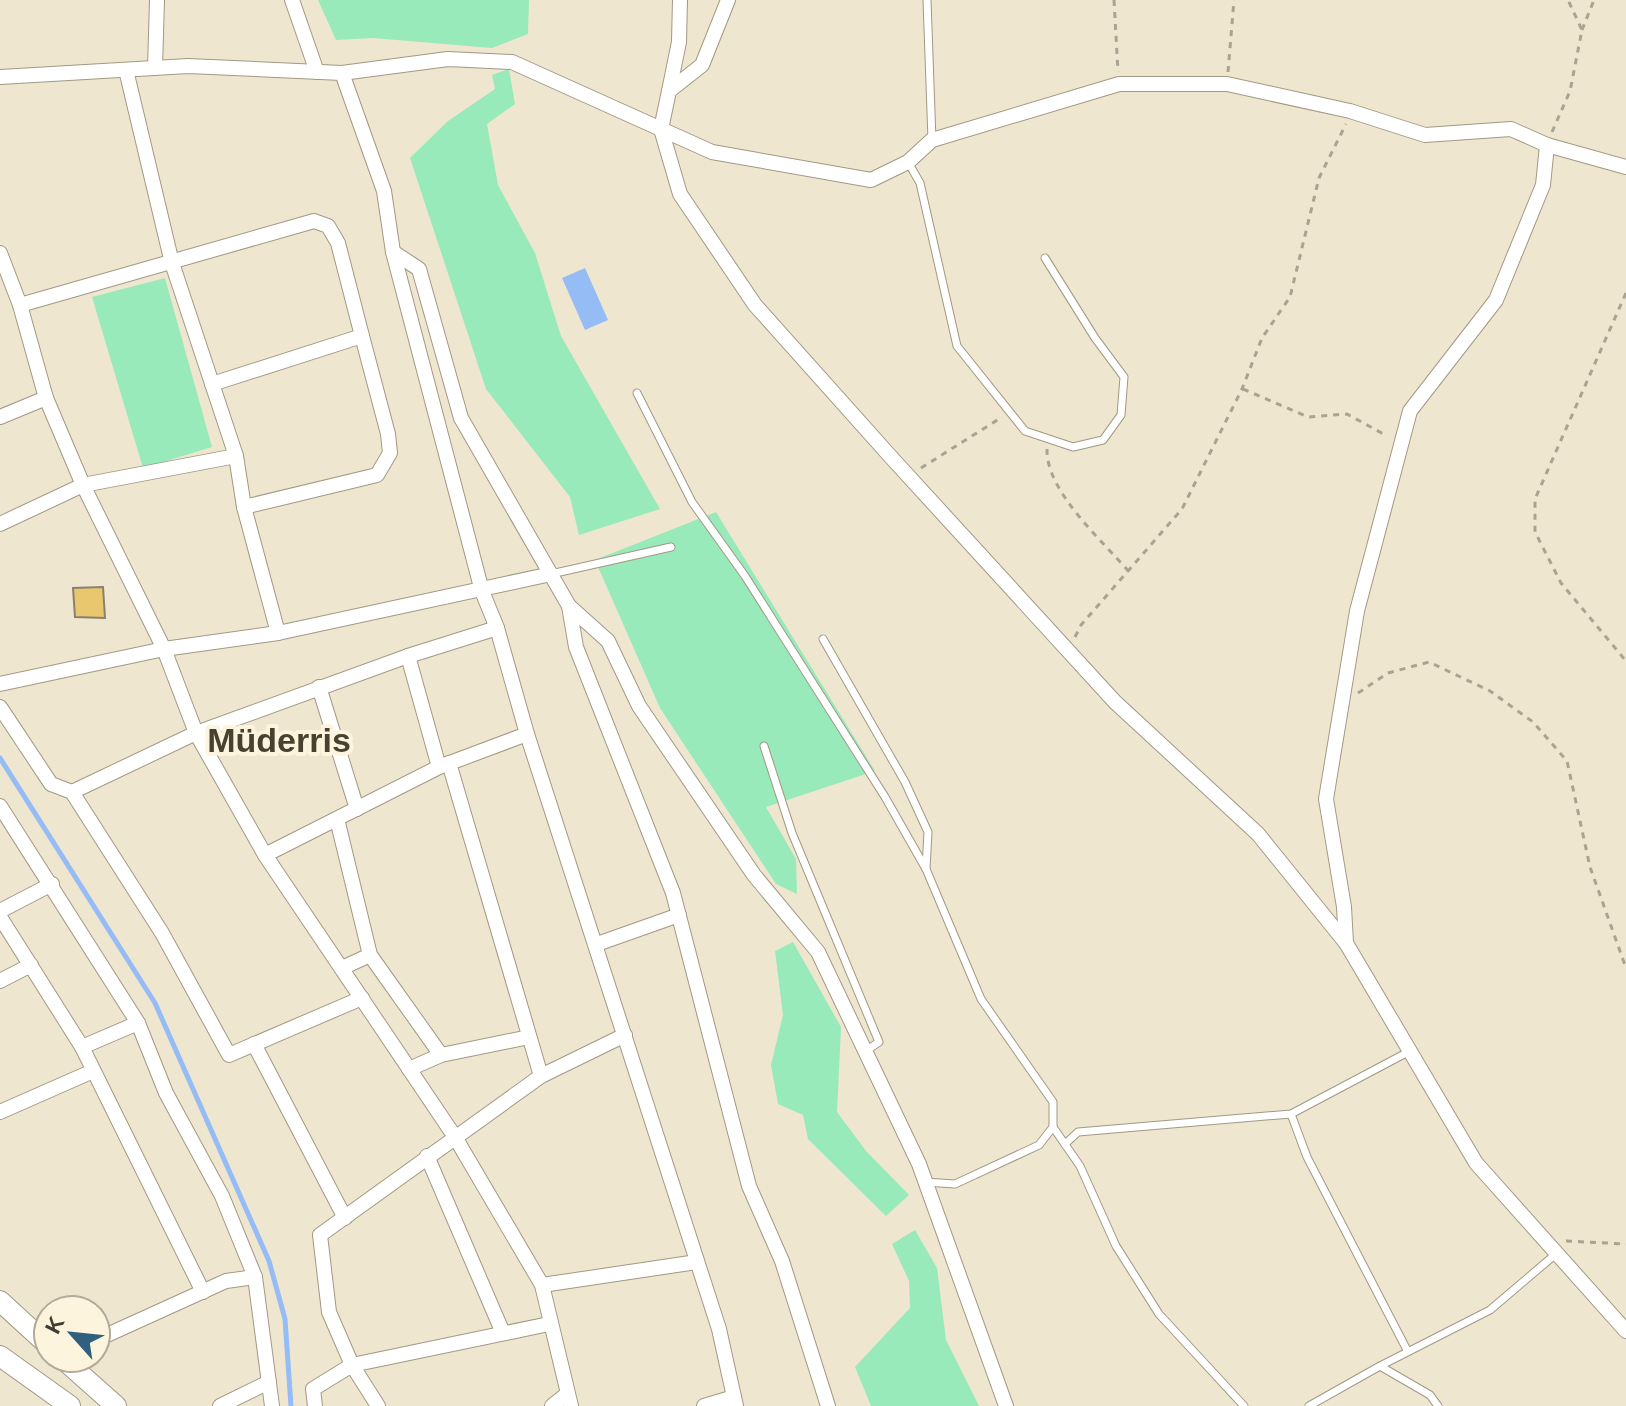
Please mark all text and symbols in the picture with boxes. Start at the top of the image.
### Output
district label: Müderris [207,721,351,759]
north arrow [32,1294,112,1374]
text: K [40,1312,69,1338]

